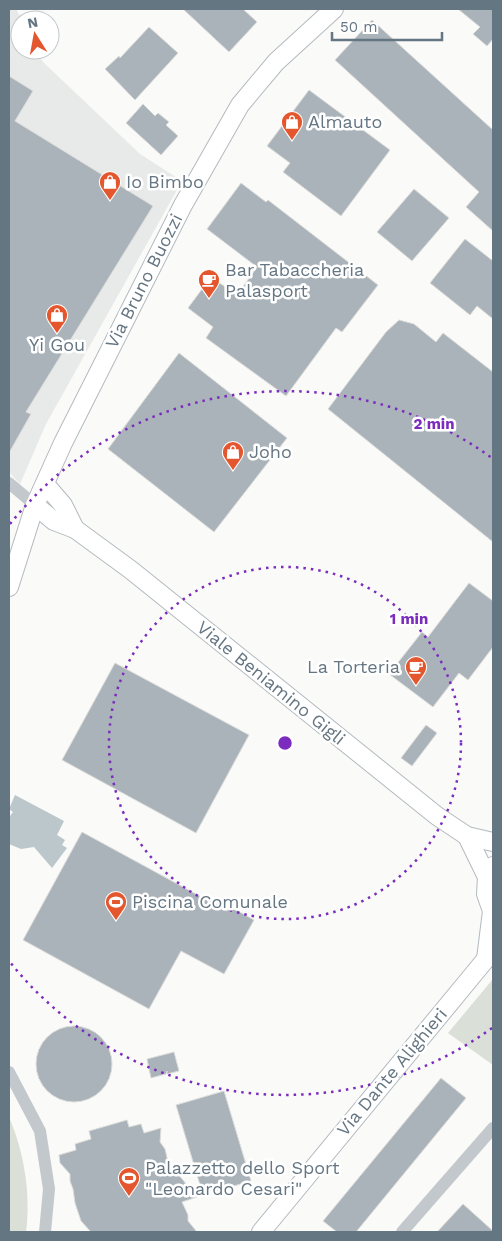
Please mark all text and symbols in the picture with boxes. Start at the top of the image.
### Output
north arrow [10,10,60,60]
scale bar [332,10,442,42]
text: N [26,13,39,31]
text: 50 m [340,18,377,36]
shop icon: Almauto [280,110,304,141]
place label: Almauto [308,111,382,132]
shop icon: Io Bimbo [98,170,122,201]
place label: Io Bimbo [126,171,204,192]
street label: Via Bruno Buozzi [101,210,187,352]
place label: Bar Tabaccheria Palasport [225,259,364,301]
cafe icon: Bar Tabaccheria Palasport [197,268,221,299]
shop icon: Yi Gou [45,303,69,334]
place label: Yi Gou [29,334,85,355]
text: 2 min [413,415,455,433]
shop icon: Joho [221,440,245,471]
place label: Joho [249,441,292,462]
text: 1 min [390,610,428,628]
street label: Viale Beniamino Gigli [193,616,350,749]
cafe icon: La Torteria [404,655,428,686]
place label: La Torteria [307,656,400,677]
centre of rings [276,734,294,752]
sports icon: Piscina Comunale [104,890,128,921]
place label: Piscina Comunale [132,891,288,912]
street label: Via Dante Alighieri [332,1004,451,1140]
place label: Palazzetto dello Sport "Leonardo Cesari" [145,1157,340,1199]
sports icon: Palazzetto dello Sport "Leonardo Cesari" [117,1166,141,1197]

